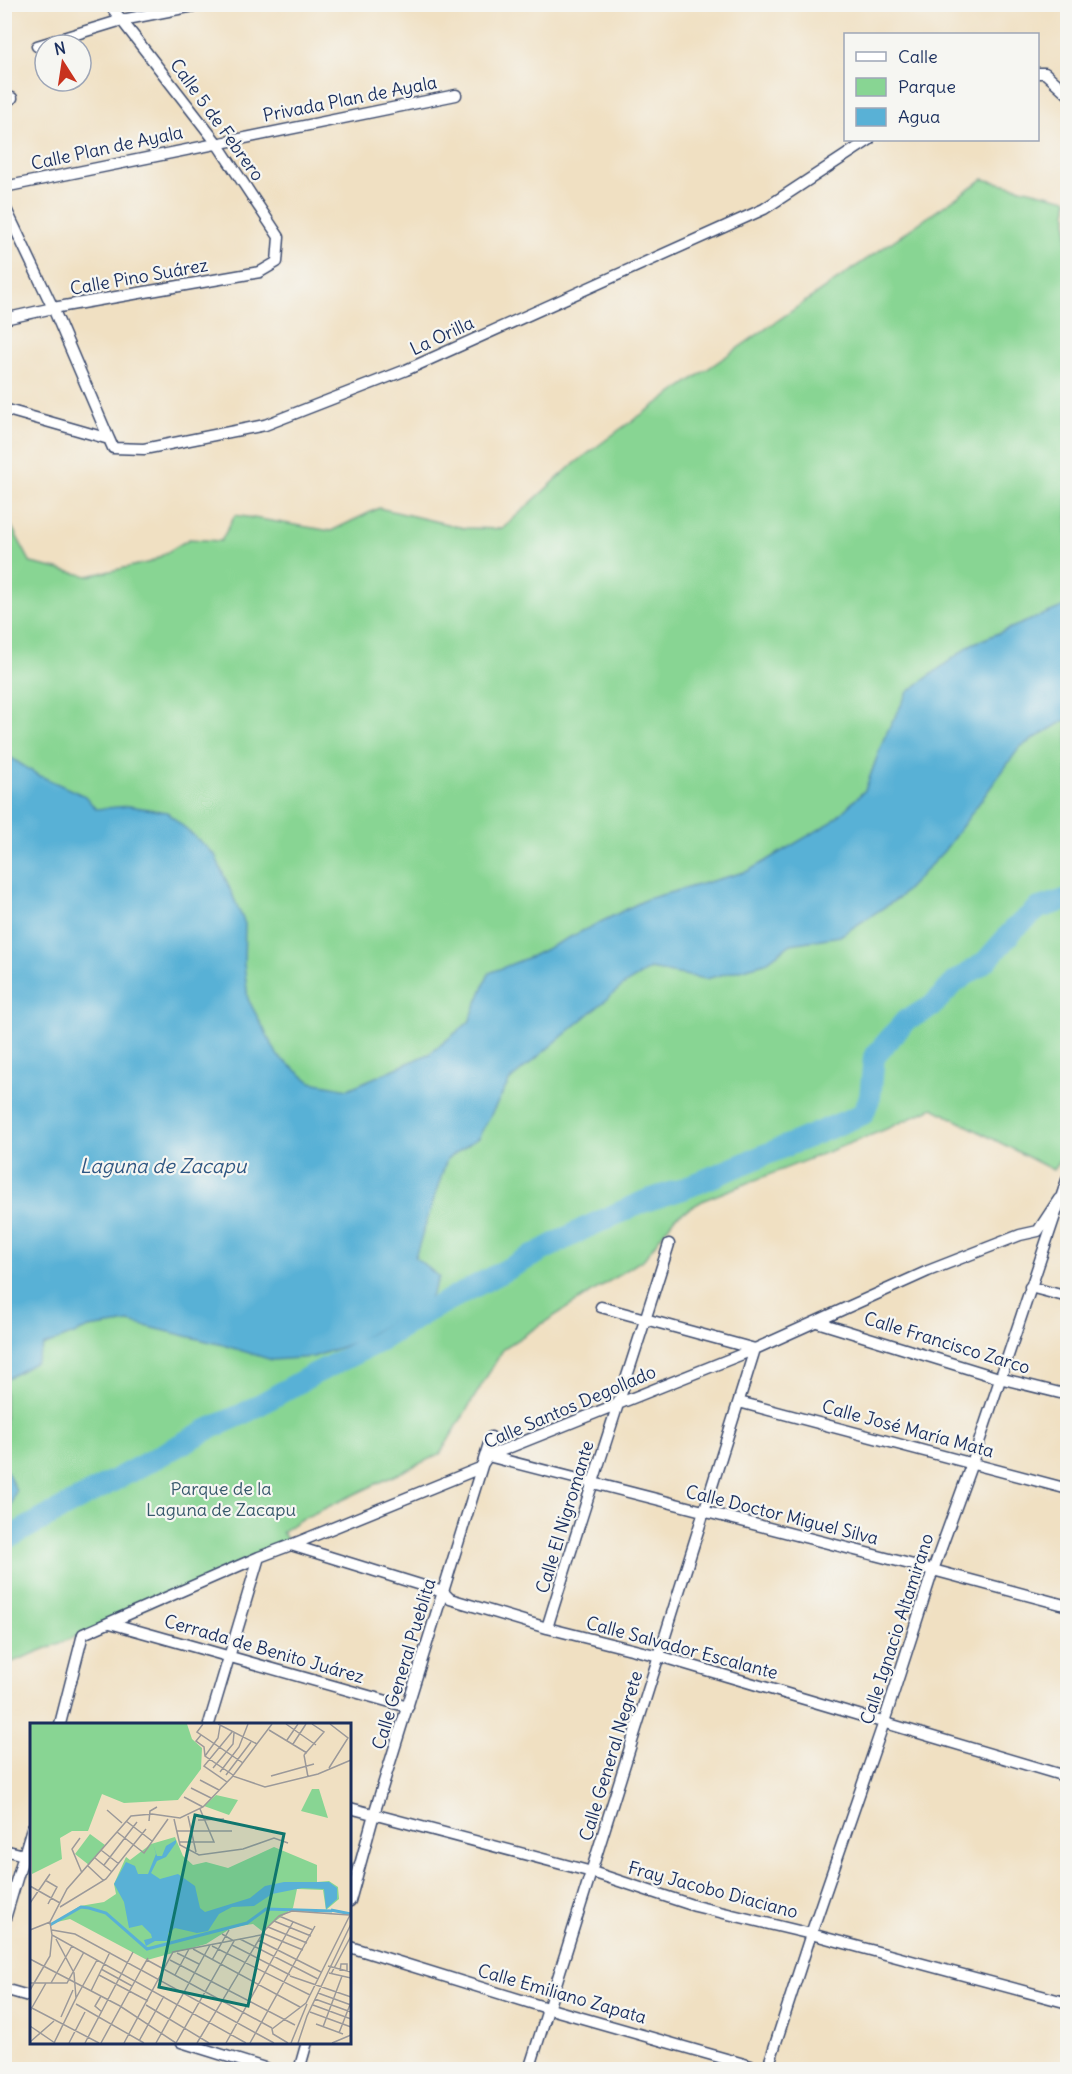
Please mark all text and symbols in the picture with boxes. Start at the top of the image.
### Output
north arrow [33,33,93,93]
legend [844,33,1039,141]
text: N [52,37,67,59]
text: Calle [898,45,938,68]
street label: Calle 5 de Febrero [165,54,270,185]
street label: Privada Plan de Ayala [261,70,439,127]
text: Parque [898,75,956,98]
text: Agua [898,105,940,128]
street label: Calle Plan de Ayala [29,120,185,175]
street label: Calle Pino Suárez [68,253,210,300]
street label: La Orilla [406,311,477,360]
water label: Laguna de Zacapu [80,1153,248,1178]
street label: Calle Francisco Zarco [861,1306,1033,1379]
street label: Calle Santos Degollado [480,1360,659,1453]
street label: Calle José María Mata [820,1394,997,1463]
street label: Calle El Nigromante [530,1438,599,1596]
park label: Parque de la Laguna de Zacapu [146,1477,296,1521]
street label: Calle Doctor Miguel Silva [683,1479,881,1550]
street label: Calle Ignacio Altamirano [855,1530,938,1727]
street label: Calle General Pueblita [367,1575,441,1752]
street label: Cerrada de Benito Juárez [162,1609,367,1688]
street label: Calle Salvador Escalante [584,1611,781,1684]
street label: Calle General Negrete [574,1668,647,1844]
inset map [30,1723,351,2044]
street label: Fray Jacobo Diaciano [626,1856,801,1923]
street label: Calle Emiliano Zapata [475,1958,649,2029]

